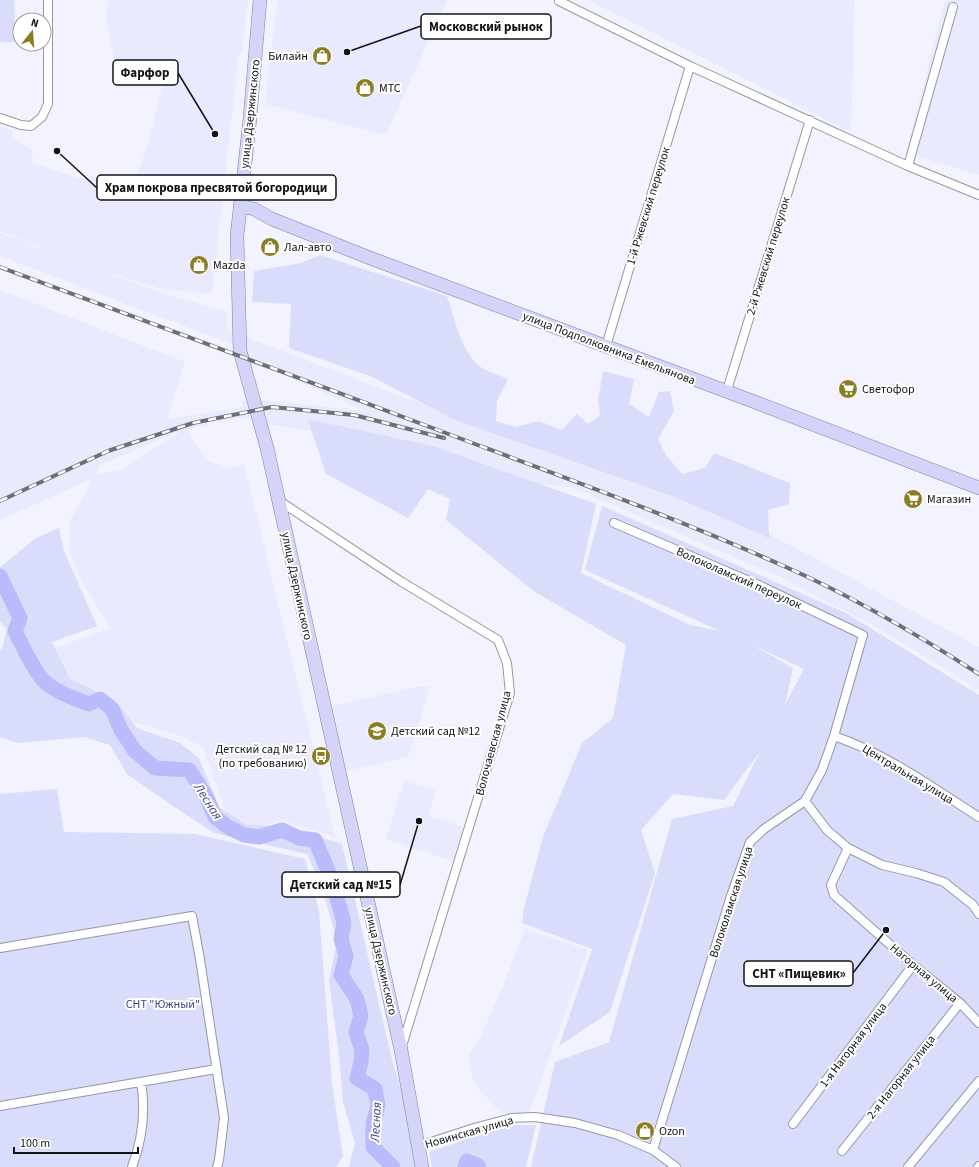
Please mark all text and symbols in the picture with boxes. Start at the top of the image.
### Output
north arrow [12,12,52,52]
callout: Московский рынок [421,14,551,39]
text: N [29,15,40,31]
text: Московский рынок [429,18,544,36]
shop icon: Билайн [311,45,333,67]
place label: Билайн [268,48,308,65]
street label: улица Дзержинского [236,58,265,170]
callout: Фарфор [113,60,178,85]
text: Фарфор [121,64,169,82]
shop icon: МТС [354,77,376,99]
place label: МТС [379,80,401,97]
street label: 1-й Ржевский переулок [622,145,675,267]
callout: Храм покрова пресвятой богородици [97,175,336,200]
text: Храм покрова пресвятой богородици [105,179,327,197]
street label: 2-й Ржевский переулок [742,195,795,317]
shop icon: Лал-авто [259,236,281,258]
place label: Лал-авто [284,239,331,256]
shop icon: Mazda [188,254,210,276]
place label: Mazda [213,257,245,274]
street label: улица Подполковника Емельянова [520,308,698,389]
supermarket icon: Светофор [837,378,859,400]
place label: Светофор [862,381,915,398]
supermarket icon: Магазин [902,488,924,510]
place label: Магазин [927,491,971,508]
street label: улица Дзержинского [277,531,316,642]
street label: Волоколамский переулок [673,543,804,614]
street label: Волочаевская улица [471,689,516,798]
school or university icon: Детский сад №12 [366,720,388,742]
place label: Детский сад №12 [391,723,480,740]
street label: Центральная улица [859,740,957,808]
place label: Детский сад № 12 (по требованию) [215,741,307,772]
bus stop icon: Детский сад № 12 (по требованию) [310,745,332,767]
water label: Лесная [189,779,227,823]
street label: Волоколамская улица [705,844,757,960]
callout: Детский сад №15 [282,872,400,897]
text: Детский сад №15 [290,876,392,894]
street label: улица Дзержинского [360,906,401,1017]
street label: Нагорная улица [886,940,961,1007]
callout: СНТ «Пищевик» [744,961,853,986]
text: СНТ «Пищевик» [752,965,846,983]
park label: СНТ "Южный" [126,996,200,1013]
street label: 1-я Нагорная улица [816,999,891,1091]
street label: 2-я Нагорная улица [863,1032,940,1123]
water label: Лесная [366,1101,386,1144]
street label: Новинская улица [423,1112,515,1153]
shop icon: Ozon [634,1120,656,1142]
place label: Ozon [659,1123,685,1140]
scale bar [14,1129,138,1155]
text: 100 m [20,1135,50,1152]

